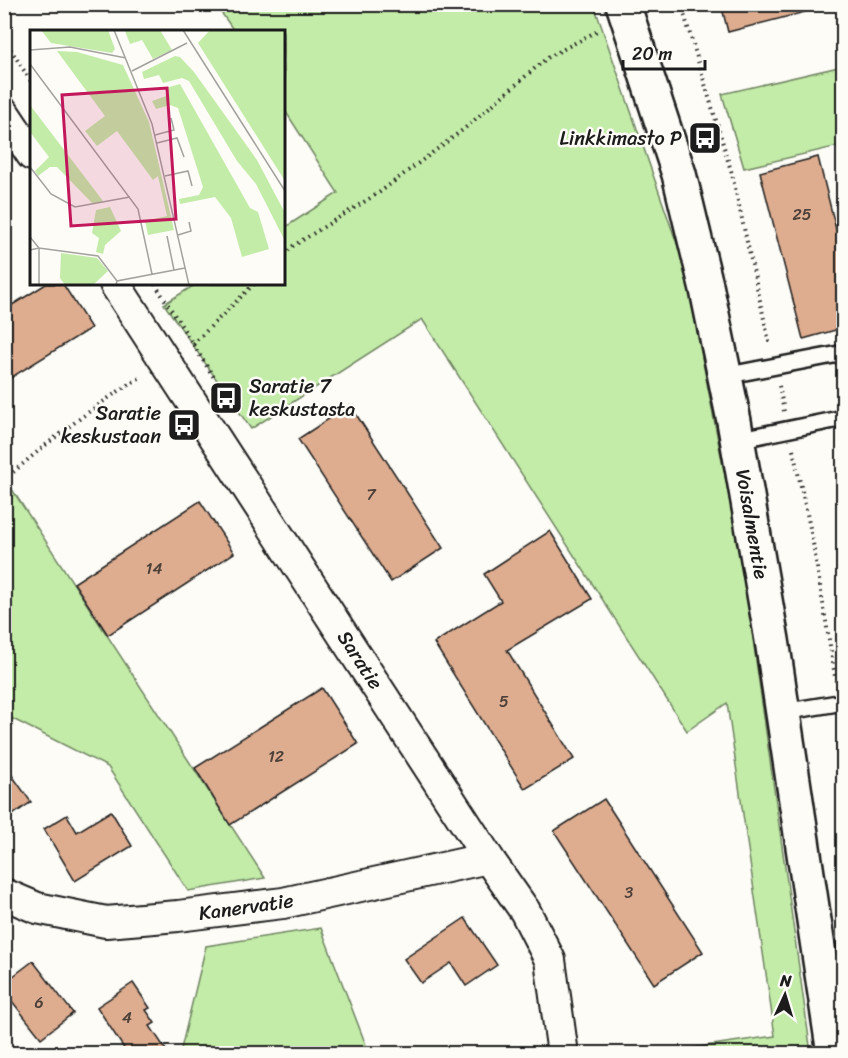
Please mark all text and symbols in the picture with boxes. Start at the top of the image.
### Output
inset map [30,30,285,285]
scale bar [623,33,706,71]
text: 20 m [632,38,672,70]
bus stop icon: Linkkimasto P [687,120,723,156]
place label: Linkkimasto P [560,121,682,156]
house number: 25 [792,200,812,229]
place label: Saratie 7 keskustasta [249,369,355,427]
bus stop icon: Saratie 7 keskustasta [208,380,244,416]
place label: Saratie keskustaan [61,396,161,454]
bus stop icon: Saratie keskustaan [166,407,202,443]
street label: Voisalmentie [725,466,779,582]
house number: 7 [366,480,376,509]
house number: 14 [146,554,162,583]
street label: Saratie [328,623,392,697]
house number: 5 [499,687,509,716]
house number: 12 [268,742,284,771]
house number: 3 [625,878,634,907]
street label: Kanervatie [196,883,296,931]
north arrow [755,965,815,1025]
text: N [778,966,793,995]
house number: 6 [34,988,44,1017]
house number: 4 [122,1003,132,1032]

